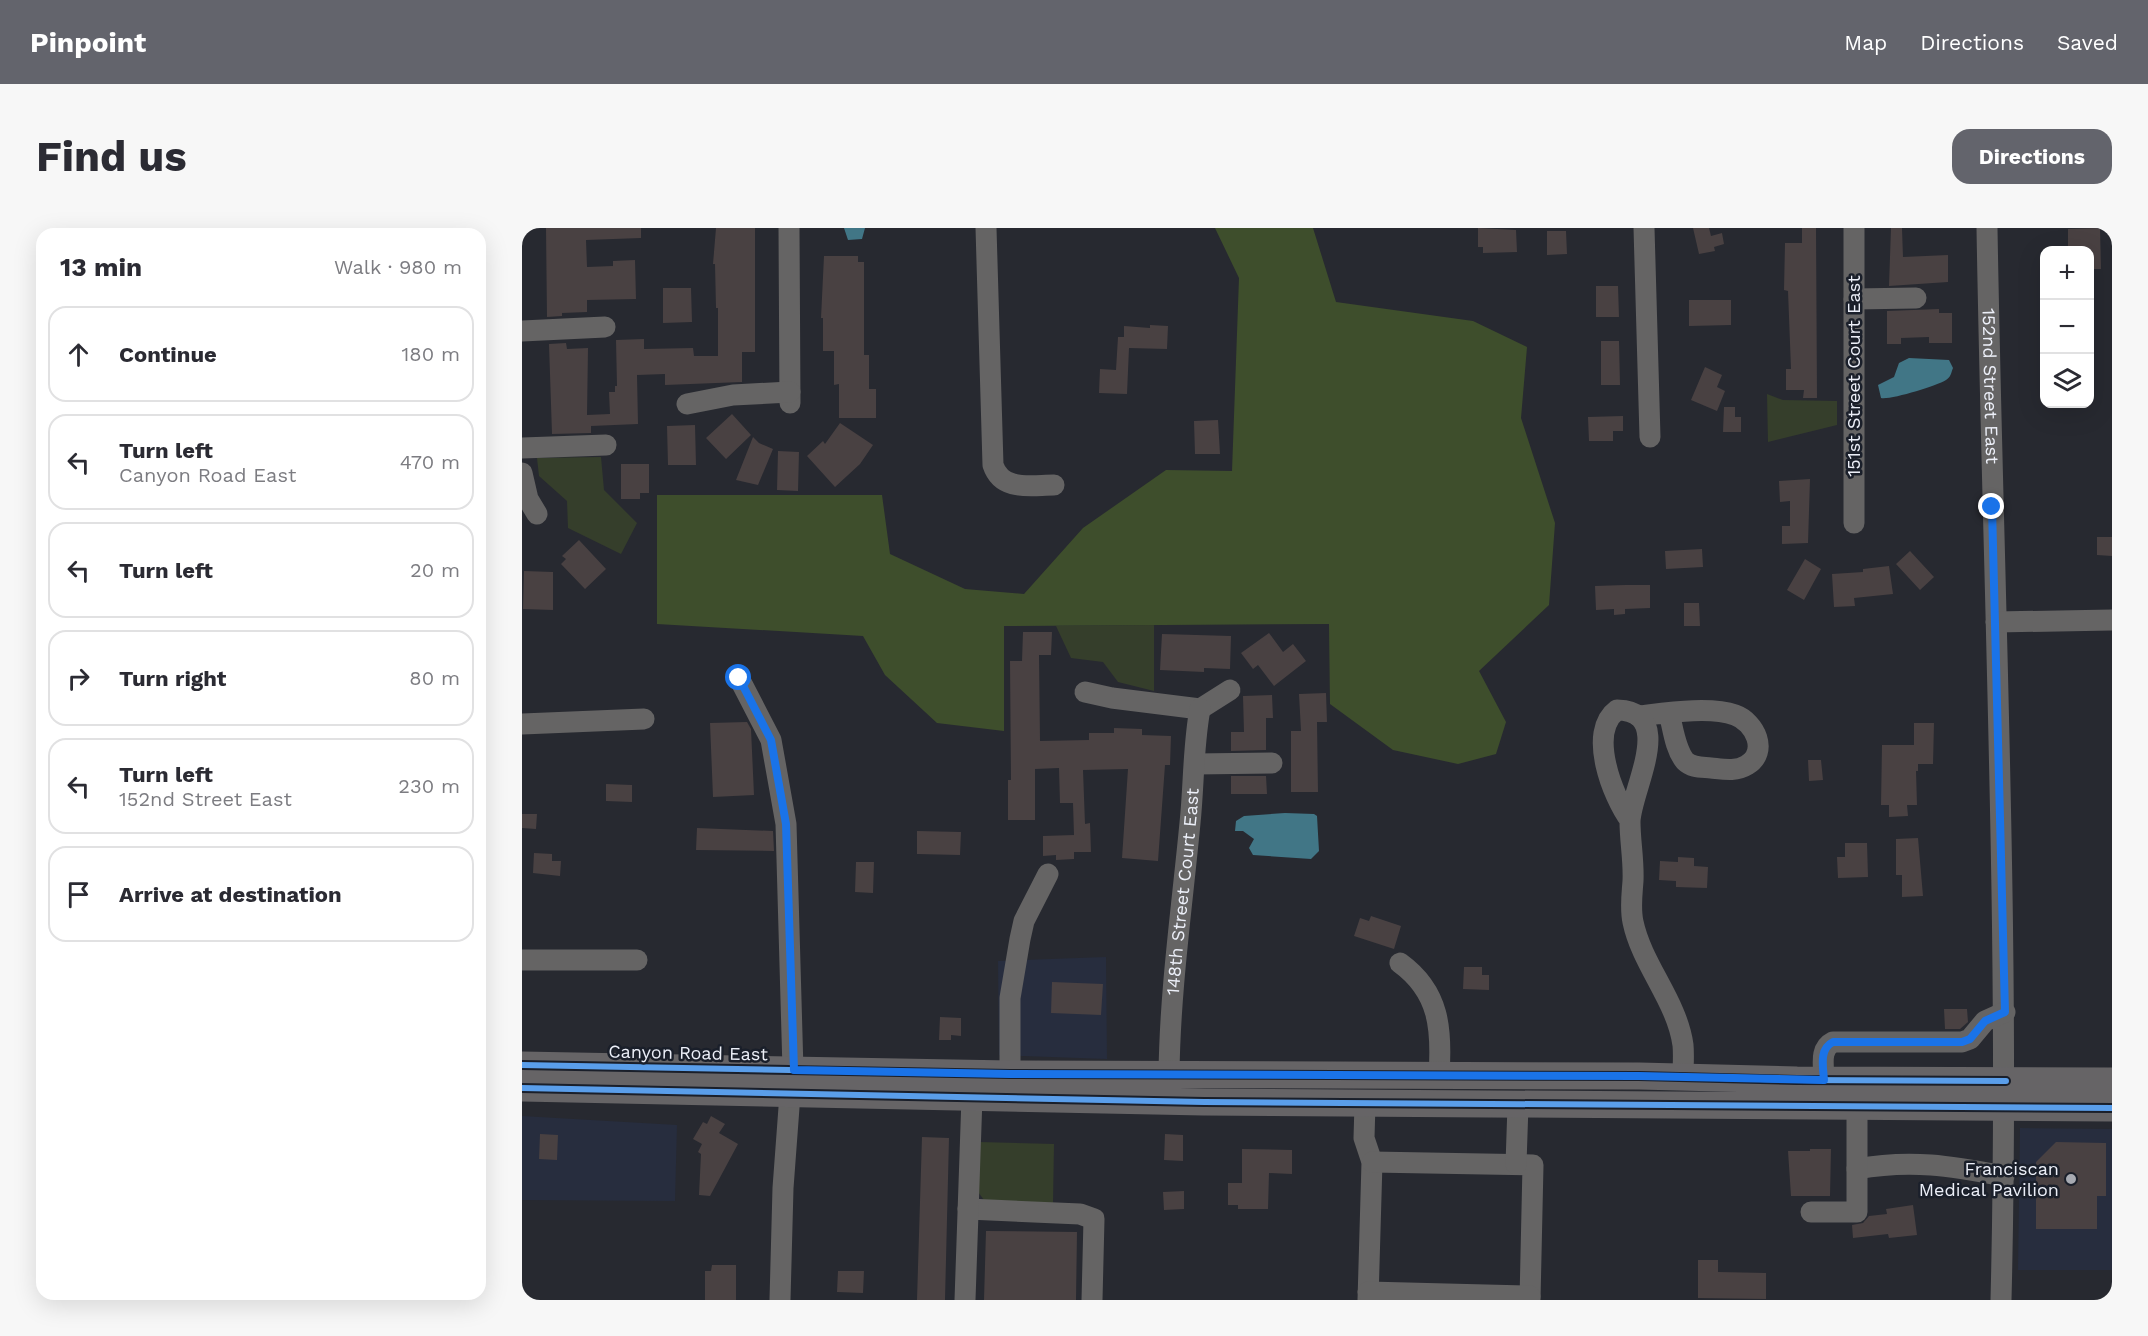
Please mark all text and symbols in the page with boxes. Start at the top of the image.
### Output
text: Pinpoint [30,26,146,59]
text: Map [1844,30,1887,55]
text: Directions [1920,30,2024,55]
text: Saved [2057,30,2118,55]
button: Directions [1952,129,2112,184]
text: Find us [36,132,187,181]
map controls [2040,246,2094,408]
button: + [2040,246,2094,300]
text: 13 min [60,252,142,282]
text: Walk · 980 m [334,255,462,279]
street label: 151st Street Court East [1843,275,1864,477]
button: − [2040,300,2094,354]
street label: 152nd Street East [1979,308,2003,464]
icon: ahead [62,338,95,371]
text: Continue [119,342,217,367]
text: 180 m [402,342,460,366]
button: layers [2040,354,2094,408]
text: Turn left [119,438,213,463]
icon: left [62,446,95,479]
text: 470 m [400,450,460,474]
text: Canyon Road East [119,463,296,487]
route end [1978,493,2004,519]
icon: left [62,554,95,587]
text: Turn left [119,558,213,583]
text: 20 m [410,558,460,582]
icon: right [62,662,95,695]
route start [725,664,751,690]
text: Turn right [119,666,226,691]
text: 80 m [409,666,460,690]
text: Turn left [119,762,213,787]
icon: left [62,770,95,803]
text: 230 m [398,774,460,798]
text: 152nd Street East [119,787,292,811]
street label: 148th Street Court East [1162,787,1203,996]
icon: arrive [62,878,95,911]
text: Arrive at destination [119,882,342,907]
street label: Canyon Road East [608,1041,768,1064]
place label: Franciscan Medical Pavilion [1919,1158,2059,1200]
marker: Franciscan Medical Pavilion [2064,1172,2078,1186]

